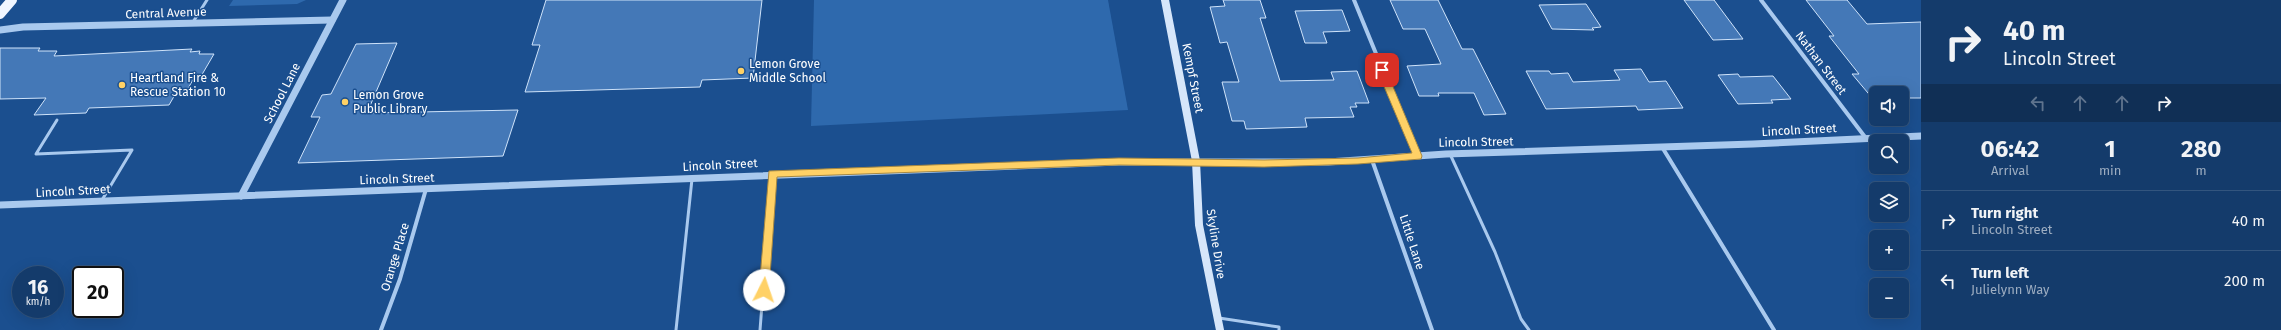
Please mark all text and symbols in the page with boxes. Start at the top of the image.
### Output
street label: Central Avenue [125,5,207,21]
text: 40 m [2003,14,2066,47]
icon: right [1937,16,1989,68]
street label: Nathan Street [1793,29,1850,98]
street label: Kempf Street [1179,42,1207,115]
text: Lincoln Street [2003,48,2116,70]
pin [1365,53,1399,87]
place label: Lemon Grove Middle School [749,57,827,85]
icon: arrive [1371,59,1393,81]
street label: School Lane [261,60,303,126]
marker: Lemon Grove Middle School [736,66,746,76]
place label: Heartland Fire & Rescue Station 10 [130,71,226,99]
marker: Heartland Fire & Rescue Station 10 [117,80,127,90]
map controls [1869,86,1909,318]
button: sound [1869,86,1909,126]
place label: Lemon Grove Public Library [353,88,427,116]
icon: left [2027,92,2049,114]
icon: ahead [2069,92,2091,114]
icon: ahead [2111,92,2133,114]
icon: right [2153,92,2175,114]
marker: Lemon Grove Public Library [340,97,350,107]
street label: Lincoln Street [1761,121,1838,139]
street label: Lincoln Street [1438,134,1514,150]
button: search [1869,134,1909,174]
text: 06:42 [1981,135,2039,163]
text: 1 [2105,135,2116,163]
text: 280 [2181,135,2221,163]
street label: Lincoln Street [682,156,759,174]
text: Arrival [1991,163,2029,178]
text: min [2099,163,2121,178]
text: m [2196,163,2207,178]
street label: Lincoln Street [359,171,435,187]
street label: Lincoln Street [35,182,112,200]
button: layers [1869,182,1909,222]
text: Turn right [1971,204,2038,222]
street label: Skyline Drive [1204,208,1228,280]
icon: right [1937,210,1959,232]
text: 40 m [2232,212,2265,230]
street label: Little Lane [1397,213,1427,271]
street label: Orange Place [378,221,412,293]
text: Lincoln Street [1971,222,2052,237]
button: + [1869,230,1909,270]
text: Turn left [1971,264,2029,282]
speed limit sign: 20 [72,266,124,318]
position arrow [743,269,785,311]
icon: left [1937,270,1959,292]
text: 200 m [2224,272,2265,290]
text: 16 [28,275,48,299]
button: − [1869,278,1909,318]
text: Julielynn Way [1971,282,2049,297]
text: km/h [26,296,50,308]

